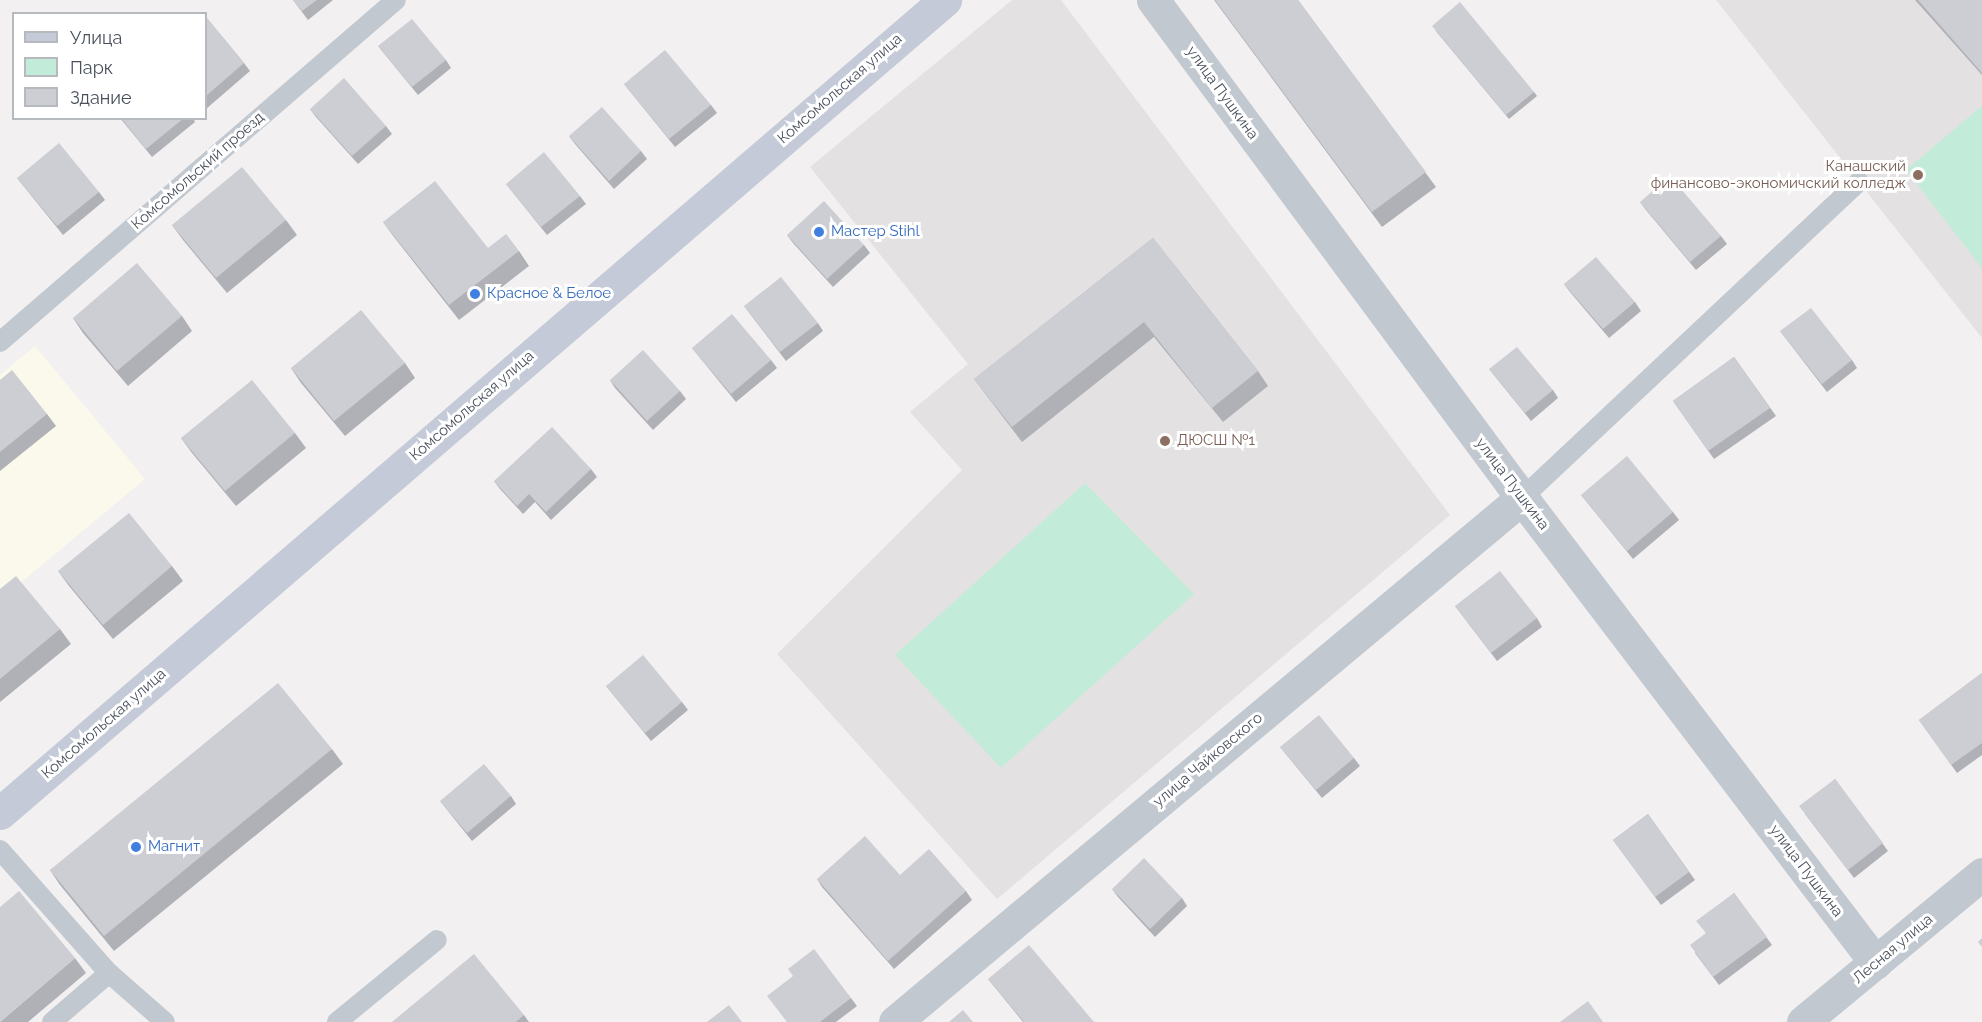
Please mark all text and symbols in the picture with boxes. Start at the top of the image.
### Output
legend [12,12,207,120]
text: Улица [70,27,122,48]
street label: Комсомольская улица [774,30,906,148]
street label: улица Пушкина [1182,43,1262,143]
text: Парк [70,57,113,78]
text: Здание [70,87,132,108]
street label: Комсомольский проезд [128,109,268,233]
place label: Канашский финансово-экономичский колледж [1651,157,1906,192]
marker: Канашский финансово-экономичский колледж [1911,168,1925,182]
place label: Мастер Stihl [831,223,920,241]
marker: Мастер Stihl [812,225,826,239]
place label: Красное & Белое [487,285,611,303]
marker: Красное & Белое [468,287,482,301]
street label: Комсомольская улица [406,347,538,465]
place label: ДЮСШ №1 [1177,432,1255,450]
marker: ДЮСШ №1 [1158,434,1172,448]
street label: улица Пушкина [1472,434,1552,534]
street label: Комсомольская улица [38,665,170,783]
street label: улица Чайковского [1150,709,1266,811]
street label: улица Пушкина [1766,821,1846,921]
place label: Магнит [148,838,200,856]
marker: Магнит [129,840,143,854]
street label: Лесная улица [1849,910,1937,988]

